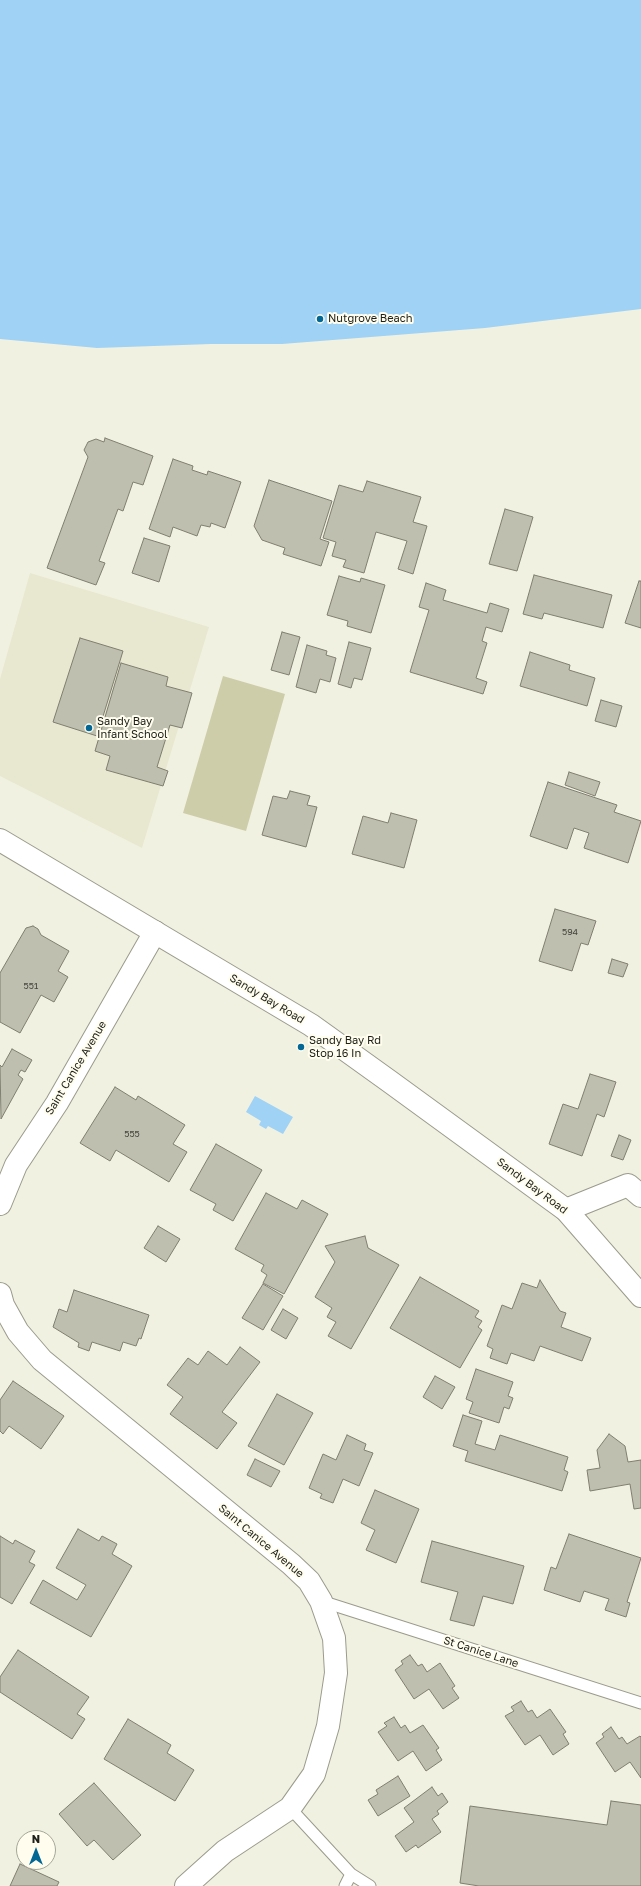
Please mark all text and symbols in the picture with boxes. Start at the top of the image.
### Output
place label: Nutgrove Beach [328,312,413,326]
marker: Nutgrove Beach [315,314,325,324]
place label: Sandy Bay Infant School [97,715,168,741]
marker: Sandy Bay Infant School [84,723,94,733]
house number: 594 [562,927,578,937]
street label: Sandy Bay Road [227,971,307,1027]
house number: 551 [24,981,38,991]
street label: Saint Canice Avenue [43,1019,109,1117]
place label: Sandy Bay Rd Stop 16 In [309,1034,381,1060]
marker: Sandy Bay Rd Stop 16 In [296,1042,306,1052]
house number: 555 [124,1129,140,1139]
street label: Sandy Bay Road [494,1155,570,1217]
street label: Saint Canice Avenue [216,1501,306,1581]
street label: St Canice Lane [442,1634,520,1670]
north arrow [16,1830,56,1870]
text: N [32,1832,40,1845]

